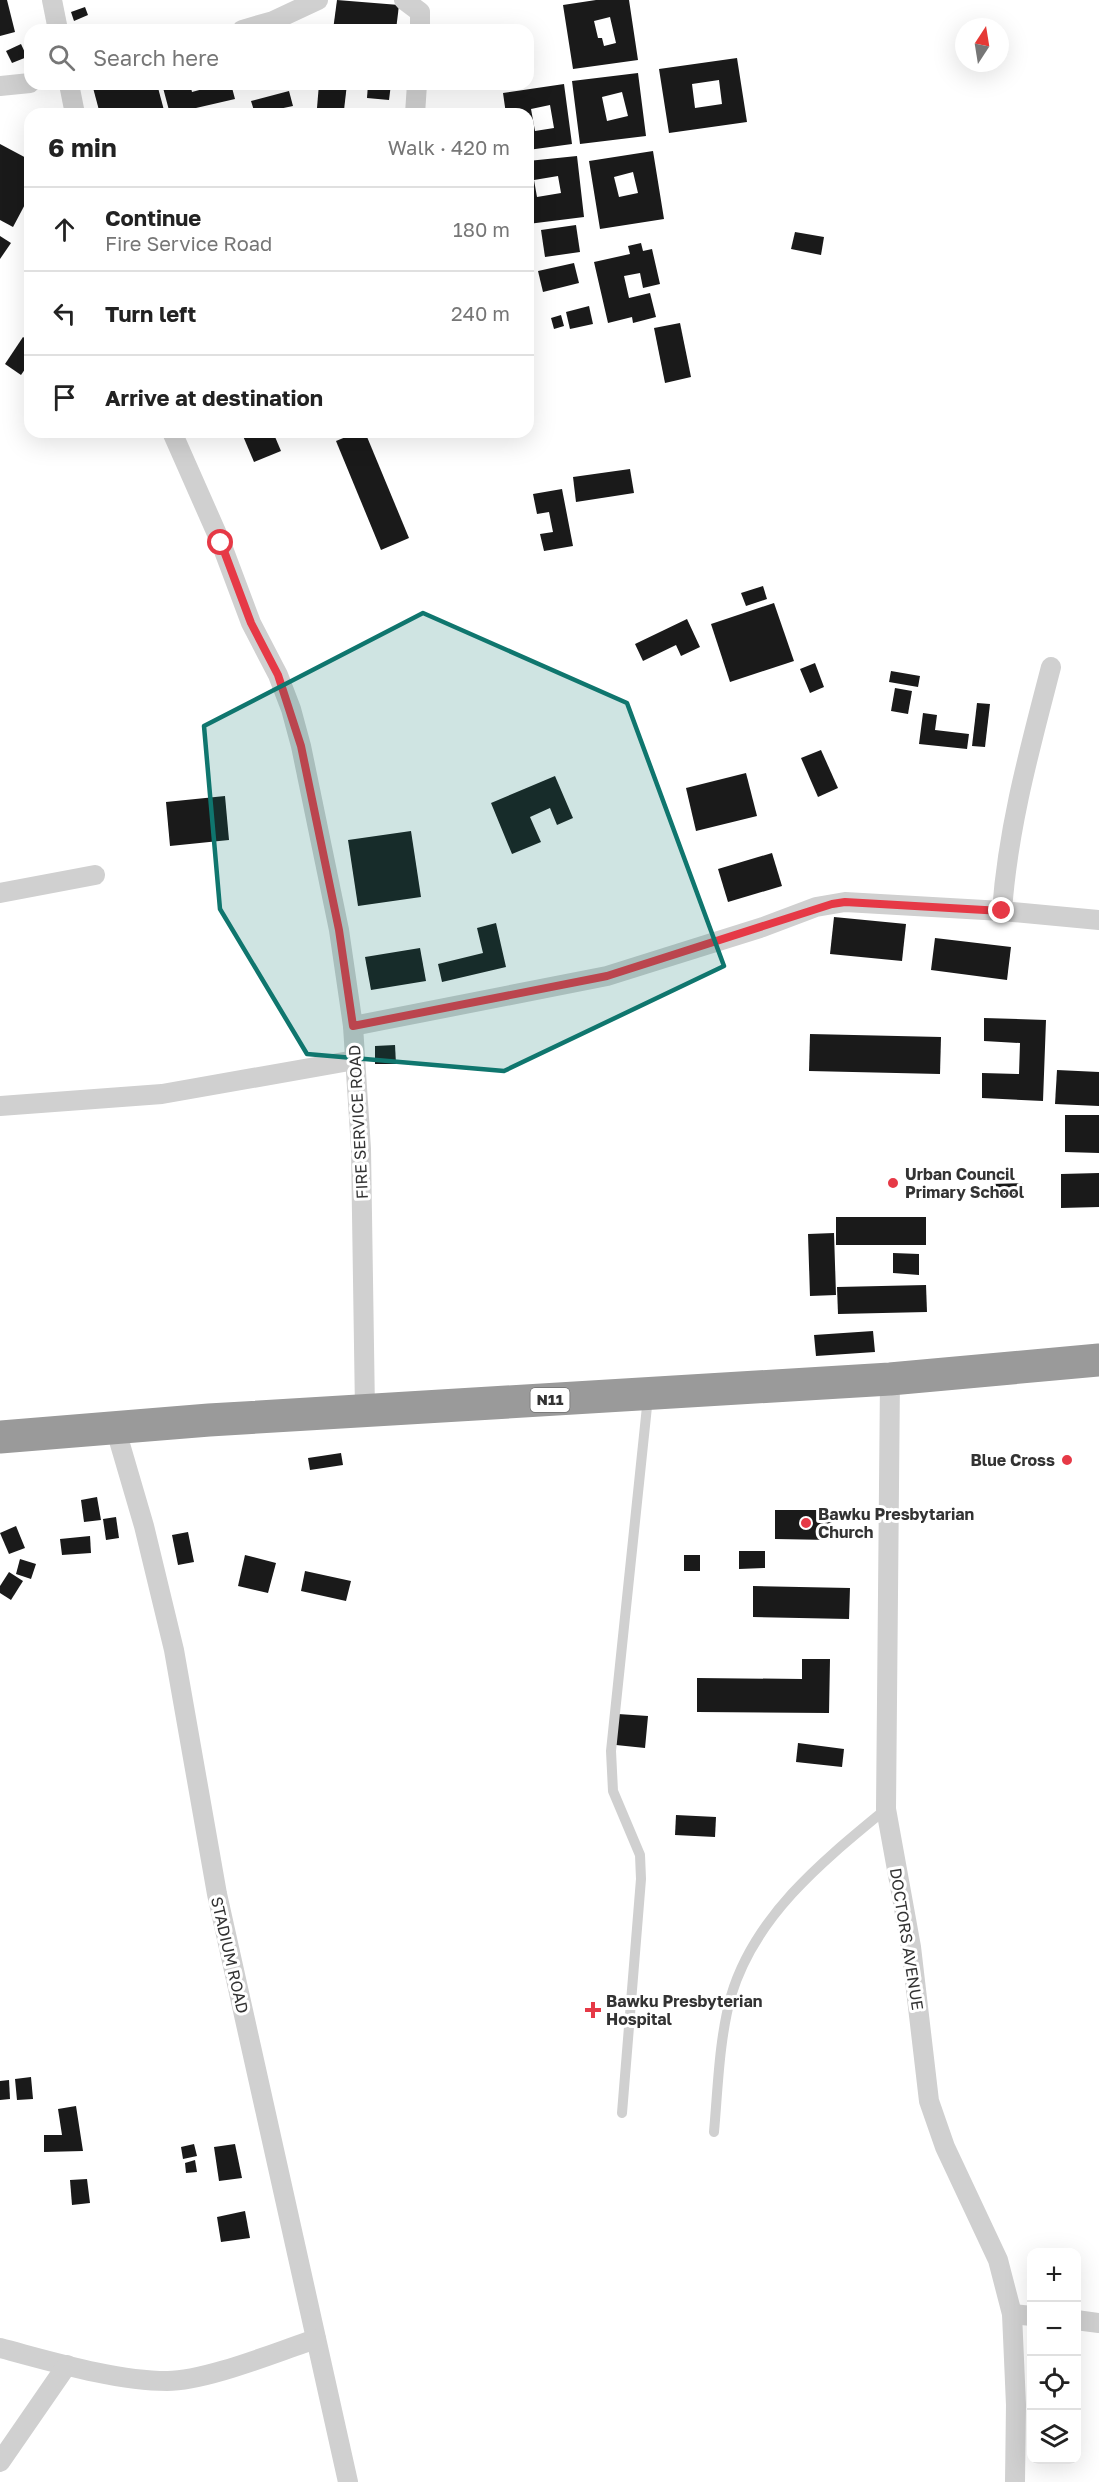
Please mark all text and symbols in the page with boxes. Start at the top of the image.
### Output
north arrow [955,18,1009,72]
search box [24,24,534,90]
icon: search [45,41,78,74]
text: Search here [93,44,219,71]
text: 6 min [48,132,117,163]
text: Walk · 420 m [388,135,510,159]
text: Continue [105,204,201,231]
icon: ahead [48,213,81,246]
text: 180 m [453,217,510,241]
text: Fire Service Road [105,231,272,255]
icon: left [48,297,81,330]
text: Turn left [105,300,196,327]
text: 240 m [451,301,510,325]
icon: arrive [48,381,81,414]
text: Arrive at destination [105,384,323,411]
route start [207,529,233,555]
route end [988,897,1014,923]
street label: FIRE SERVICE ROAD [344,1044,372,1200]
place label: Urban Council Primary School [905,1164,1025,1202]
marker: Urban Council Primary School [886,1176,900,1190]
road number: N11 [530,1388,570,1412]
place label: Blue Cross [971,1450,1055,1470]
marker: Blue Cross [1060,1453,1074,1467]
place label: Bawku Presbytarian Church [818,1504,974,1542]
marker: Bawku Presbytarian Church [799,1516,813,1530]
street label: DOCTORS AVENUE [886,1867,928,2011]
street label: STADIUM ROAD [207,1895,253,2015]
place label: Bawku Presbyterian Hospital [606,1991,762,2029]
marker: Bawku Presbyterian Hospital [584,2001,602,2019]
map controls [1027,2248,1081,2464]
button: + [1027,2248,1081,2302]
button: − [1027,2302,1081,2356]
button: locate [1027,2356,1081,2410]
button: layers [1027,2410,1081,2464]

